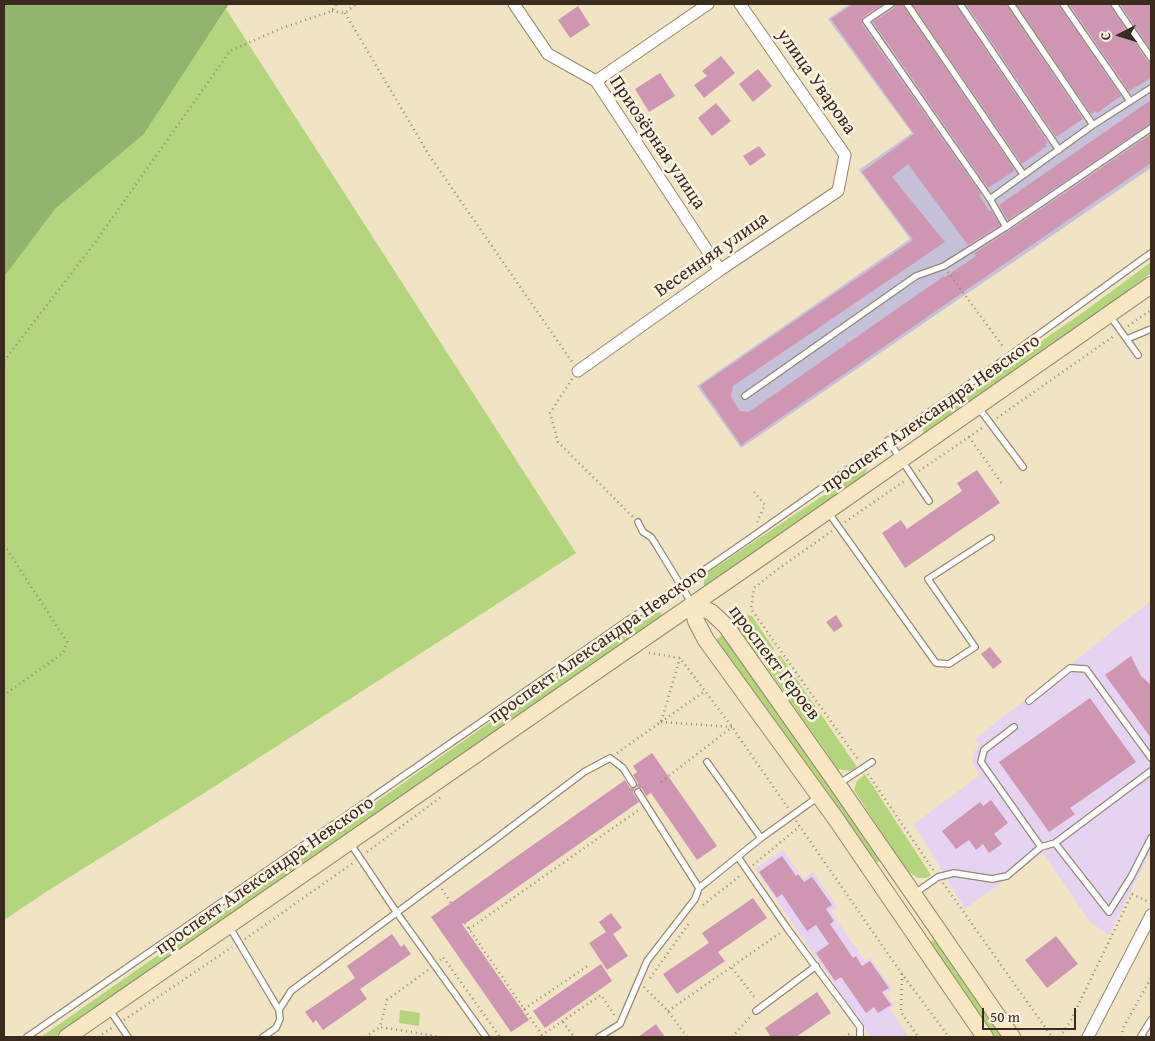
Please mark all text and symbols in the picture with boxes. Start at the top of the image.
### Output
north arrow [1095,10,1145,60]
street label: улица Уварова [771,25,861,139]
text: С [1095,31,1115,41]
street label: Приозёрная улица [604,72,710,214]
street label: Весенняя улица [651,207,773,303]
street label: проспект Александра Невского [817,330,1045,498]
street label: проспект Александра Невского [484,561,712,729]
street label: проспект Героев [723,601,825,725]
street label: проспект Александра Невского [151,792,379,960]
scale bar [985,998,1079,1030]
text: 50 m [990,1006,1020,1027]

